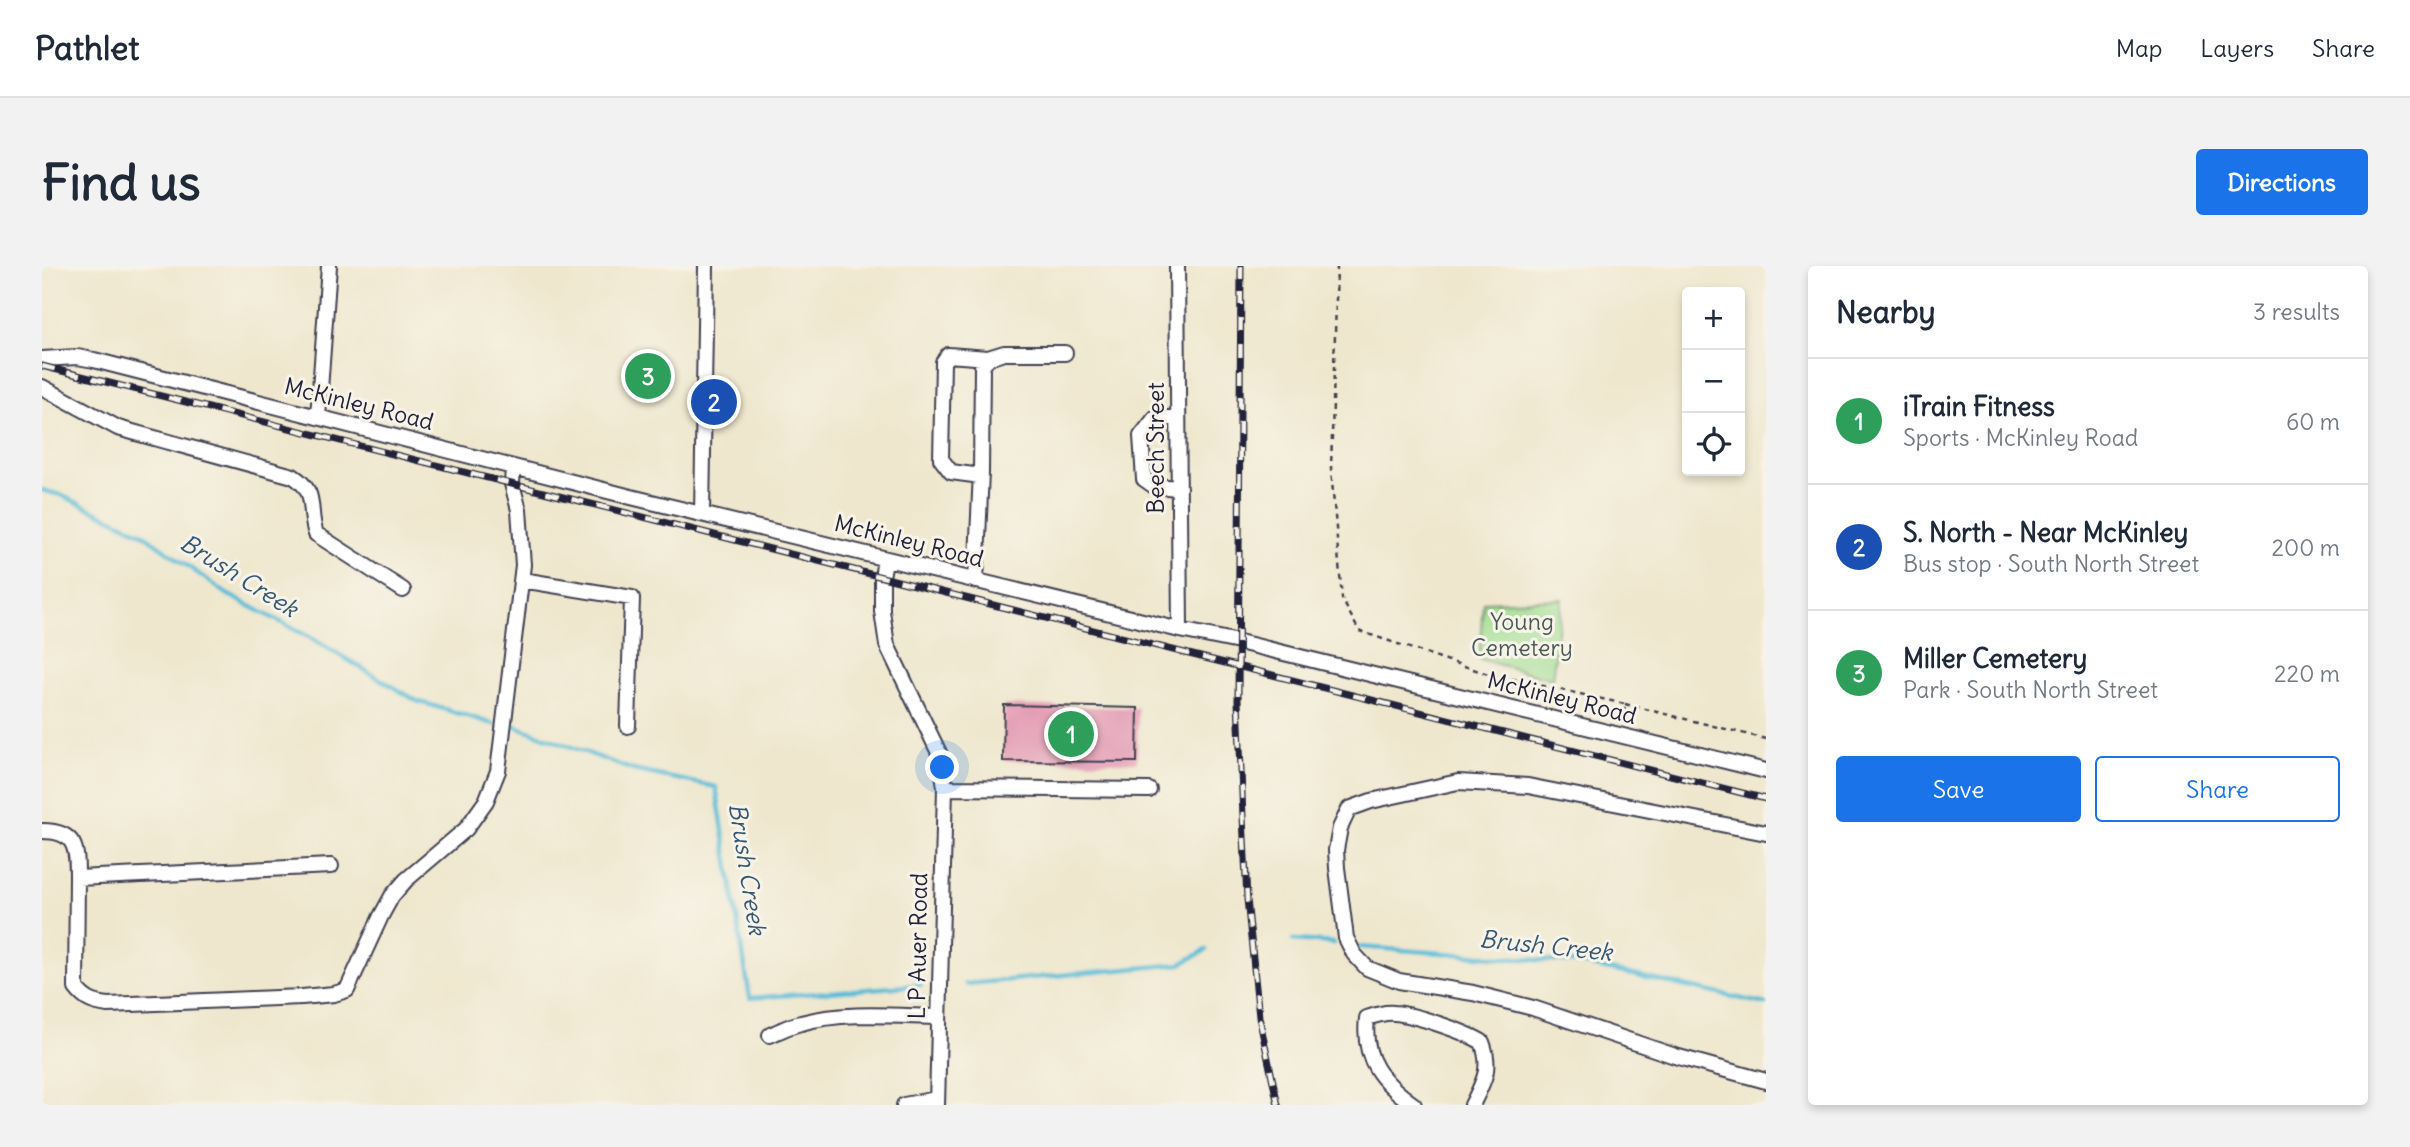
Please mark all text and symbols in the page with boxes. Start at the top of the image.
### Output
text: Pathlet [35,27,139,69]
text: Map [2116,33,2162,63]
text: Layers [2200,33,2274,63]
text: Share [2312,33,2375,63]
button: Directions [2196,149,2368,215]
text: Find us [42,152,200,213]
map controls [1682,287,1745,476]
button: + [1682,287,1745,350]
text: Nearby [1836,293,1936,331]
text: 3 results [2253,297,2340,326]
pin: 3 [625,350,671,402]
button: − [1682,350,1745,413]
street label: McKinley Road [281,371,437,436]
pin: 2 [691,376,737,428]
street label: Beech Street [1141,382,1170,514]
text: iTrain Fitness [1903,390,2055,423]
text: 1 [1854,407,1864,436]
text: 60 m [2286,407,2340,436]
button: locate [1682,413,1745,476]
text: Sports · McKinley Road [1903,423,2138,452]
street label: McKinley Road [831,508,987,573]
text: S. North - Near McKinley [1903,516,2188,549]
water label: Brush Creek [175,527,305,624]
text: 2 [1853,533,1865,562]
text: 200 m [2271,533,2340,562]
text: Bus stop · South North Street [1903,549,2199,578]
park label: Young Cemetery [1471,607,1573,662]
text: Miller Cemetery [1903,642,2087,675]
text: 3 [1852,659,1866,688]
text: 220 m [2274,659,2340,688]
street label: McKinley Road [1484,665,1640,730]
text: Park · South North Street [1903,675,2158,704]
pin: 1 [1048,708,1094,760]
your location [925,750,959,784]
button: Save [1836,756,2081,822]
button: Share [2095,756,2340,822]
water label: Brush Creek [723,801,773,939]
street label: L P Auer Road [902,872,933,1020]
water label: Brush Creek [1478,923,1615,967]

